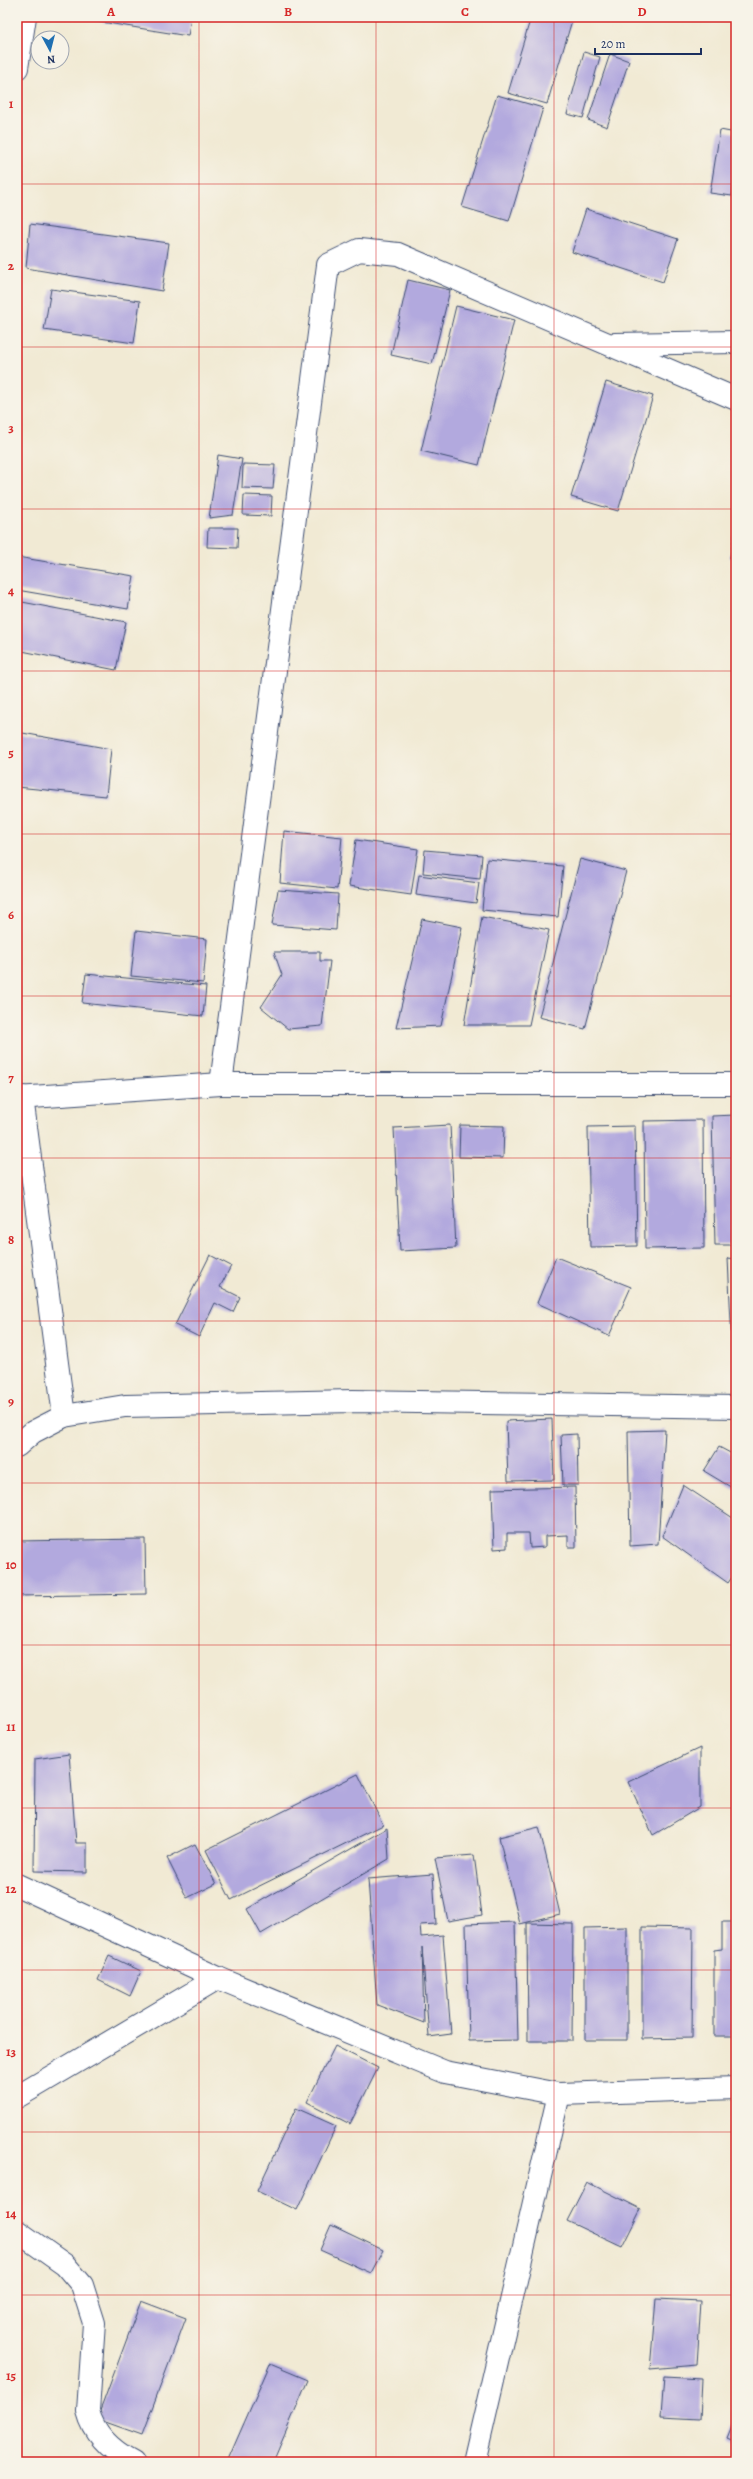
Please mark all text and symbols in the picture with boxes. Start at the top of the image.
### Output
text: A [106,3,116,20]
text: B [284,3,292,20]
text: C [461,3,469,20]
text: D [637,3,647,20]
north arrow [30,30,70,70]
scale bar [595,30,701,56]
text: 20 m [601,36,625,52]
text: N [46,51,56,67]
text: 1 [9,95,14,112]
text: 2 [8,257,15,274]
text: 3 [8,419,14,436]
text: 4 [8,582,14,599]
text: 5 [8,744,14,761]
text: 6 [8,906,14,923]
text: 7 [8,1069,14,1086]
text: 8 [8,1231,14,1248]
text: 9 [8,1393,14,1410]
text: 10 [5,1556,17,1573]
text: 11 [6,1718,16,1735]
text: 12 [6,1880,17,1897]
text: 13 [6,2043,17,2060]
text: 14 [6,2205,16,2222]
text: 15 [6,2367,17,2384]

